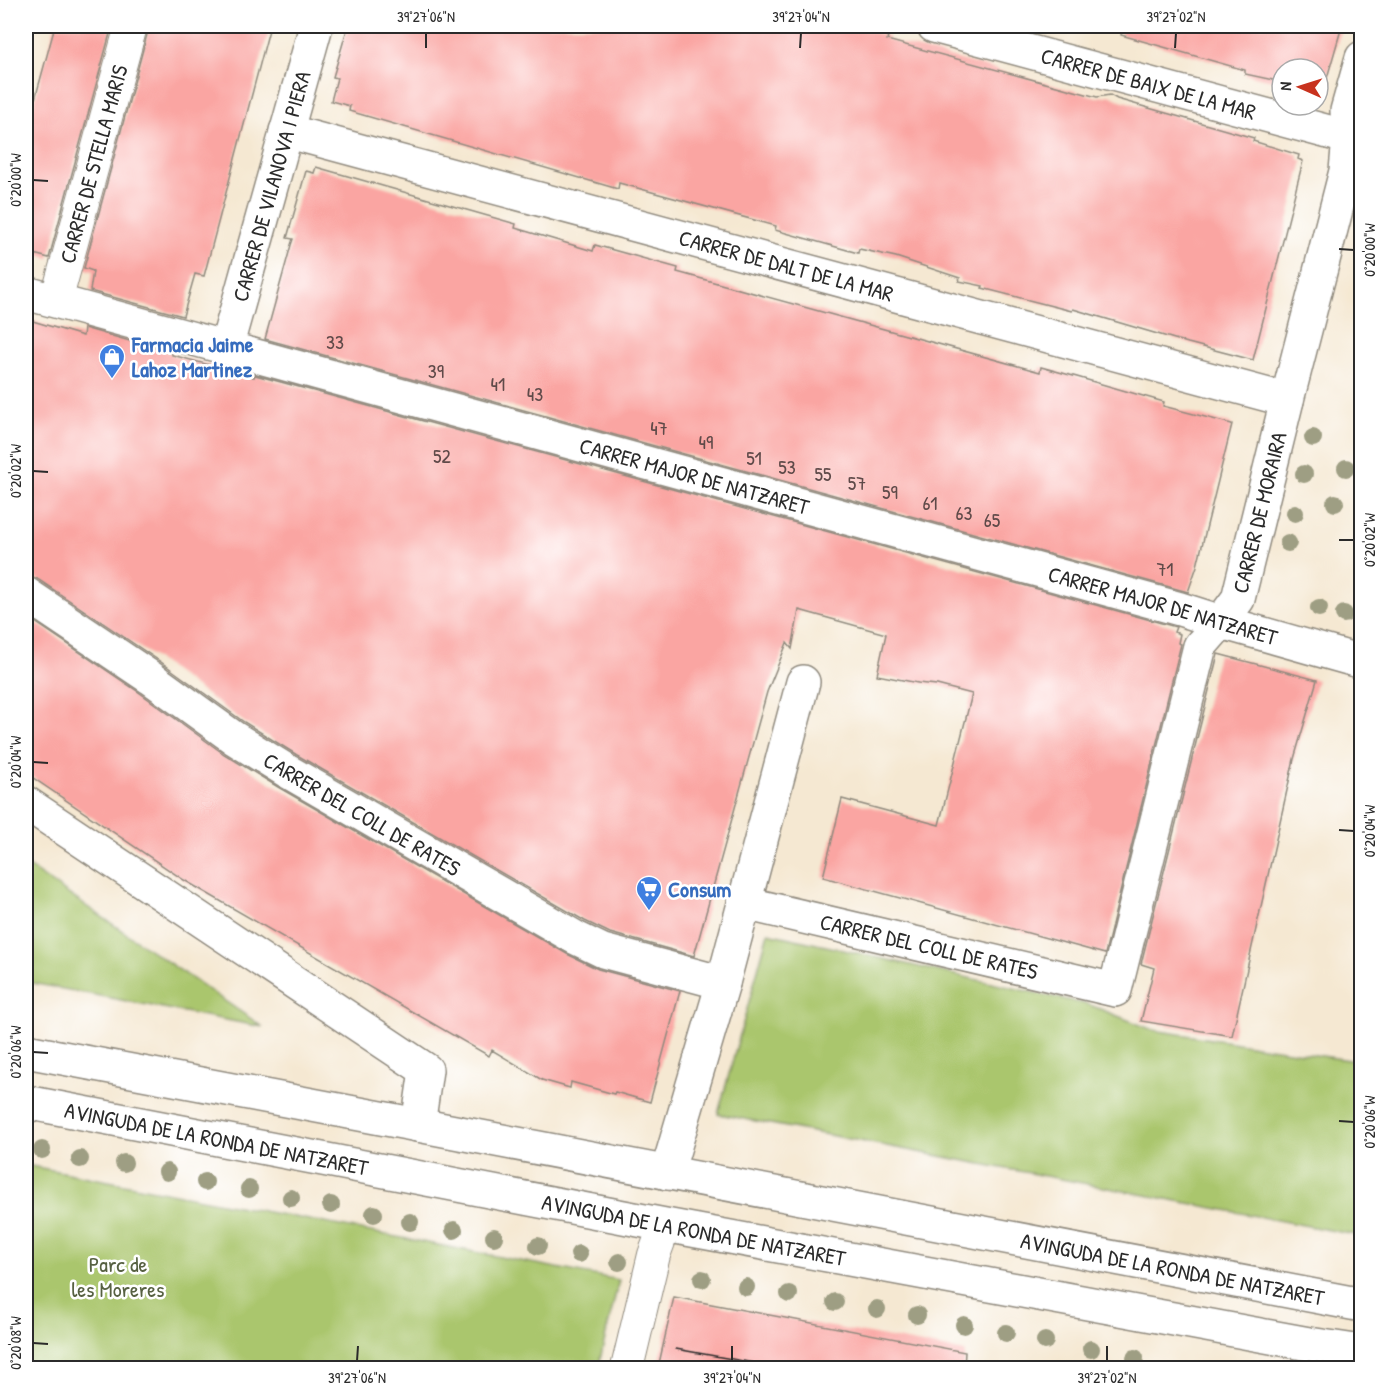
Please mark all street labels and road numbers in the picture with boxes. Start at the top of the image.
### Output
street label: CARRER DE BAIX DE LA MAR [1038,40,1259,127]
street label: CARRER DE STELLA MARIS [52,62,135,267]
street label: CARRER DE VILANOVA I PIERA [225,67,318,305]
street label: CARRER DE DALT DE LA MAR [676,222,897,309]
street label: CARRER DE MORAIRA [1225,429,1294,596]
street label: CARRER MAJOR DE NATZARET [576,430,813,522]
street label: CARRER MAJOR DE NATZARET [1045,559,1281,652]
street label: CARRER DEL COLL DE RATES [258,745,466,883]
street label: CARRER DEL COLL DE RATES [817,906,1041,986]
street label: AVINGUDA DE LA RONDA DE NATZARET [62,1095,371,1183]
street label: AVINGUDA DE LA RONDA DE NATZARET [539,1187,849,1273]
street label: AVINGUDA DE LA RONDA DE NATZARET [1018,1225,1327,1313]

